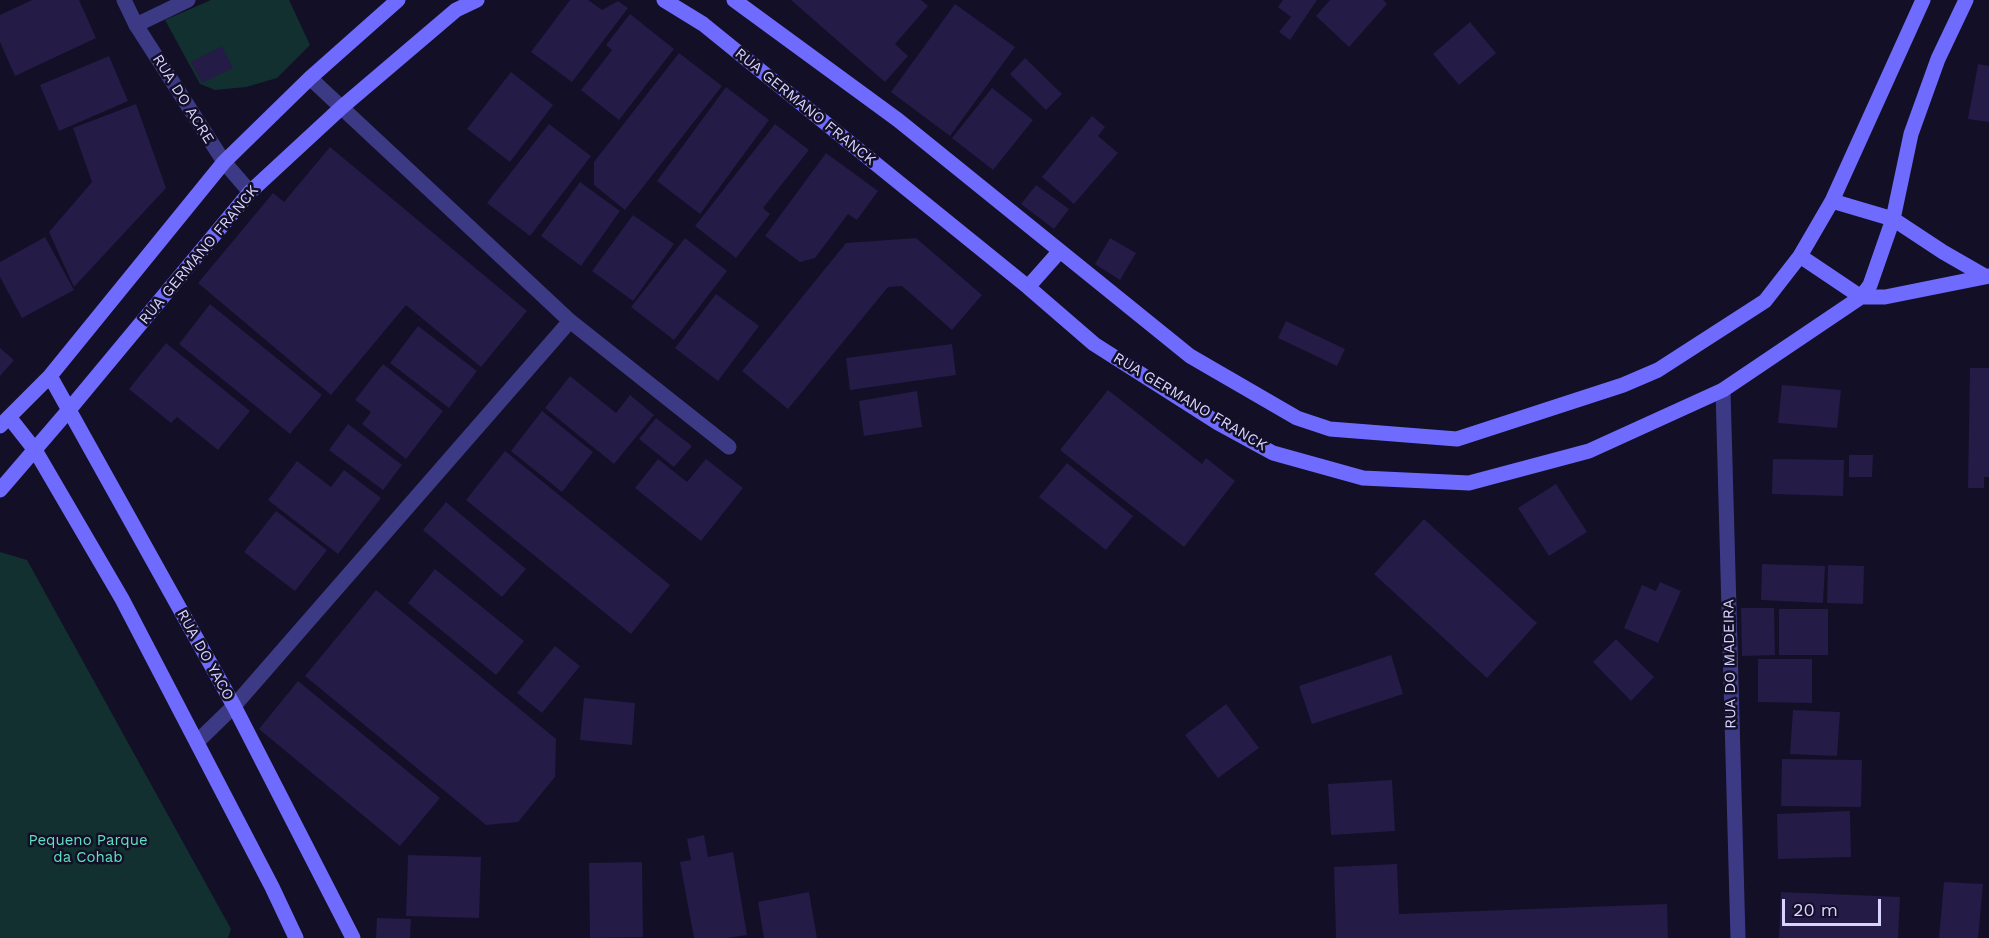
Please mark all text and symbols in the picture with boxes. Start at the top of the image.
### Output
street label: RUA GERMANO FRANCK [731,45,879,169]
street label: RUA DO ACRE [148,51,218,147]
street label: RUA GERMANO FRANCK [136,182,262,328]
street label: RUA GERMANO FRANCK [1110,349,1270,455]
street label: RUA DO MADEIRA [1720,599,1740,729]
street label: RUA DO YACO [173,606,237,704]
park label: Pequeno Parque da Cohab [28,832,148,867]
scale bar [1785,887,1884,925]
text: 20 m [1793,899,1838,920]

